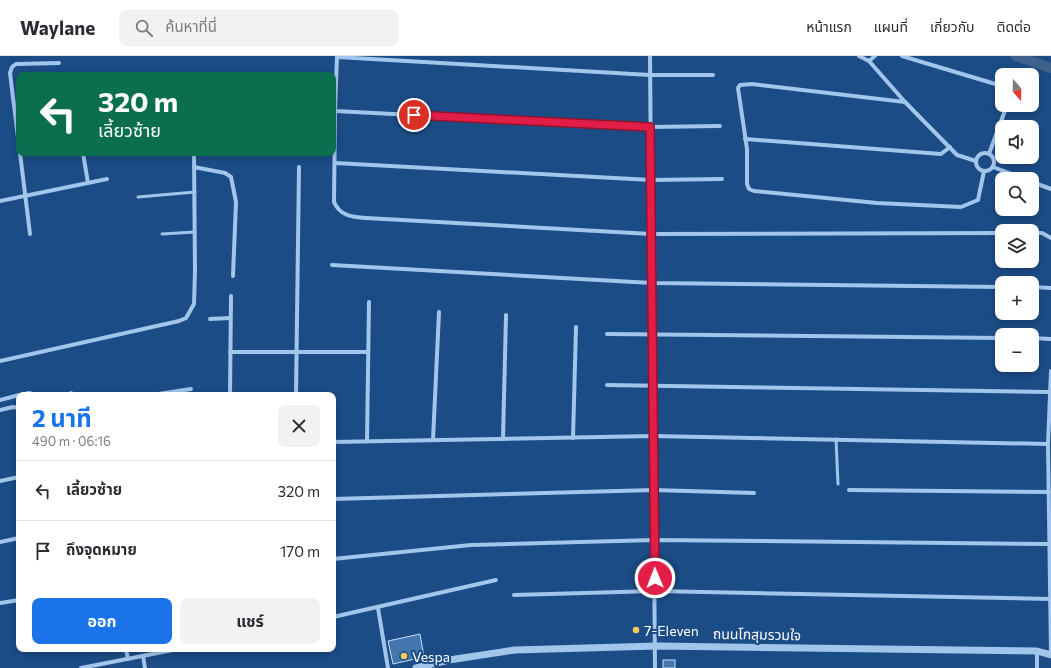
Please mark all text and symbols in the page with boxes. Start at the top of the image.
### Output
search box [119,10,399,46]
text: Waylane [20,16,95,39]
icon: search [133,17,155,39]
text: ค้นหาที่นี่ [165,17,217,35]
text: หน้าแรก [806,18,852,35]
text: แผนที่ [874,18,908,35]
text: เกี่ยวกับ [930,18,975,35]
text: ติดต่อ [997,18,1031,35]
north arrow [995,68,1039,112]
map controls [995,68,1039,372]
text: 320 m [98,84,178,118]
icon: left [32,88,84,140]
pin [397,98,431,132]
icon: arrive [403,104,425,126]
text: เลี้ยวซ้าย [98,119,161,141]
button: sound [995,120,1039,164]
button: search [995,172,1039,216]
button: layers [995,224,1039,268]
button: + [995,276,1039,320]
button: − [995,328,1039,372]
text: 2 นาที [32,403,92,432]
button: close [278,405,320,447]
text: 490 m · 06:16 [32,433,111,449]
icon: left [32,480,54,502]
text: เลี้ยวซ้าย [66,480,122,498]
text: 320 m [277,482,320,500]
icon: arrive [32,540,54,562]
text: ถึงจุดหมาย [66,540,137,558]
text: 170 m [280,542,320,560]
position arrow [634,557,676,599]
button: ออก [32,598,172,644]
button: แชร์ [180,598,320,644]
place label: 7-Eleven [644,622,699,639]
marker: 7-Eleven [631,625,641,635]
street label: ถนนโกสุมรวมใจ [713,625,801,644]
place label: Vespa [412,648,450,665]
marker: Vespa [399,651,409,661]

